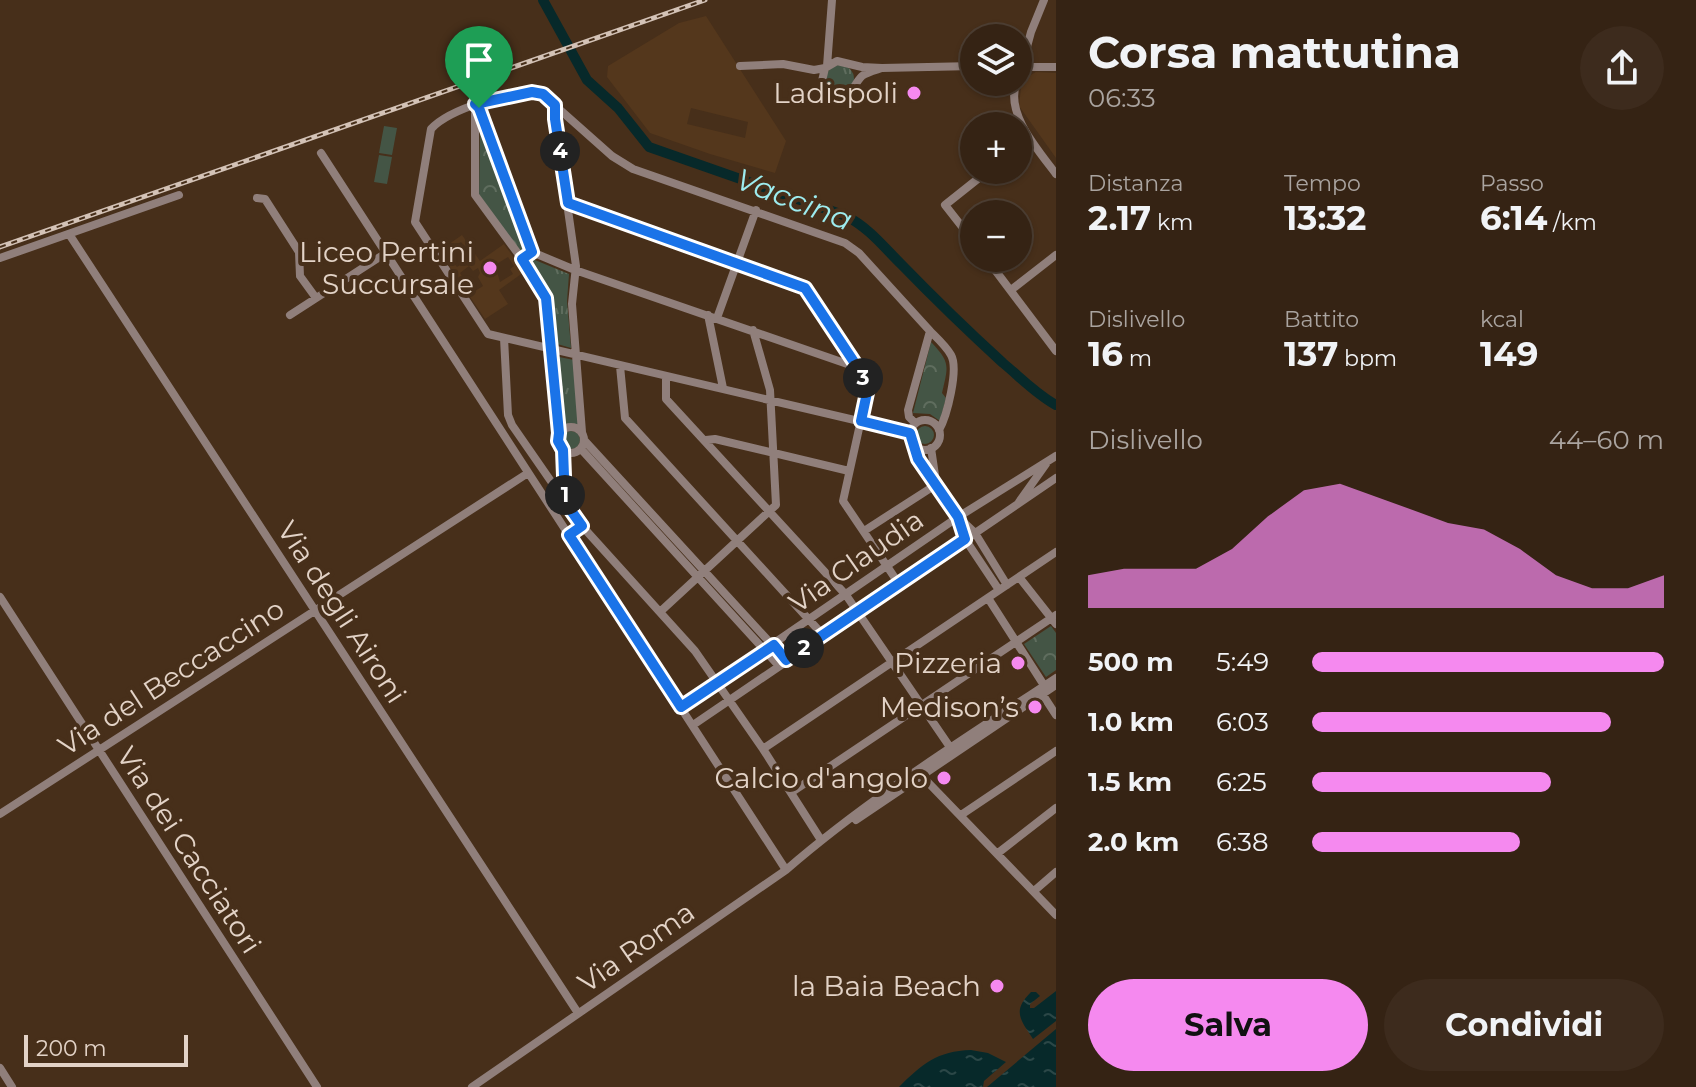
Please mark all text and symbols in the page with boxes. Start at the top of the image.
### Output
map controls [960,24,1032,272]
button: layers [960,24,1032,96]
text: Corsa mattutina [1088,25,1461,79]
pin [445,26,513,108]
button: share [1580,26,1664,110]
icon: arrive [457,38,501,82]
place label: Ladispoli [773,76,898,110]
text: 06:33 [1088,82,1156,114]
marker: Ladispoli [905,84,923,102]
button: + [960,112,1032,184]
pin: 4 [540,131,580,171]
text: 4 [552,137,568,164]
water label: Vaccina [731,160,858,239]
text: Distanza [1088,170,1183,197]
text: Tempo [1284,170,1361,197]
text: Passo [1480,170,1544,197]
text: 2.17 [1088,197,1151,239]
text: 13:32 [1284,197,1366,239]
text: 6:14 [1480,197,1547,239]
button: − [960,200,1032,272]
text: km [1151,209,1193,236]
text: /km [1547,209,1597,236]
place label: Liceo Pertini Succursale [299,235,474,301]
marker: Liceo Pertini Succursale [481,259,499,277]
text: Dislivello [1088,306,1185,333]
text: Battito [1284,306,1359,333]
text: kcal [1480,306,1524,333]
text: 16 [1088,333,1123,375]
text: 137 [1284,333,1338,375]
text: 149 [1480,333,1538,375]
text: m [1123,345,1152,372]
text: bpm [1338,345,1397,372]
pin: 3 [843,358,883,398]
text: 3 [856,364,870,391]
text: Dislivello [1088,424,1203,456]
text: 44–60 m [1549,424,1664,456]
pin: 1 [545,475,585,515]
text: 1 [561,481,569,508]
street label: Via Claudia [782,502,930,620]
street label: Via degli Aironi [270,515,414,709]
street label: Via del Beccaccino [52,591,290,763]
pin: 2 [784,628,824,668]
text: 2 [798,634,810,661]
place label: Pizzeria [894,646,1002,680]
text: 500 m [1088,646,1173,678]
text: 5:49 [1216,646,1269,678]
marker: Pizzeria [1009,654,1027,672]
place label: Medison’s [880,690,1019,724]
marker: Medison’s [1026,698,1044,716]
text: 1.0 km [1088,706,1174,738]
text: 6:03 [1216,706,1269,738]
street label: Via dei Cacciatori [110,740,268,960]
place label: Calcio d'angolo [714,761,928,795]
text: 1.5 km [1088,766,1172,798]
text: 6:25 [1216,766,1267,798]
marker: Calcio d'angolo [935,769,953,787]
text: 2.0 km [1088,826,1179,858]
text: 6:38 [1216,826,1269,858]
street label: Via Roma [571,895,701,999]
place label: la Baia Beach [792,969,981,1003]
marker: la Baia Beach [988,977,1006,995]
button: Salva [1088,979,1368,1071]
button: Condividi [1384,979,1664,1071]
scale bar [24,1031,188,1067]
text: 200 m [36,1035,107,1062]

